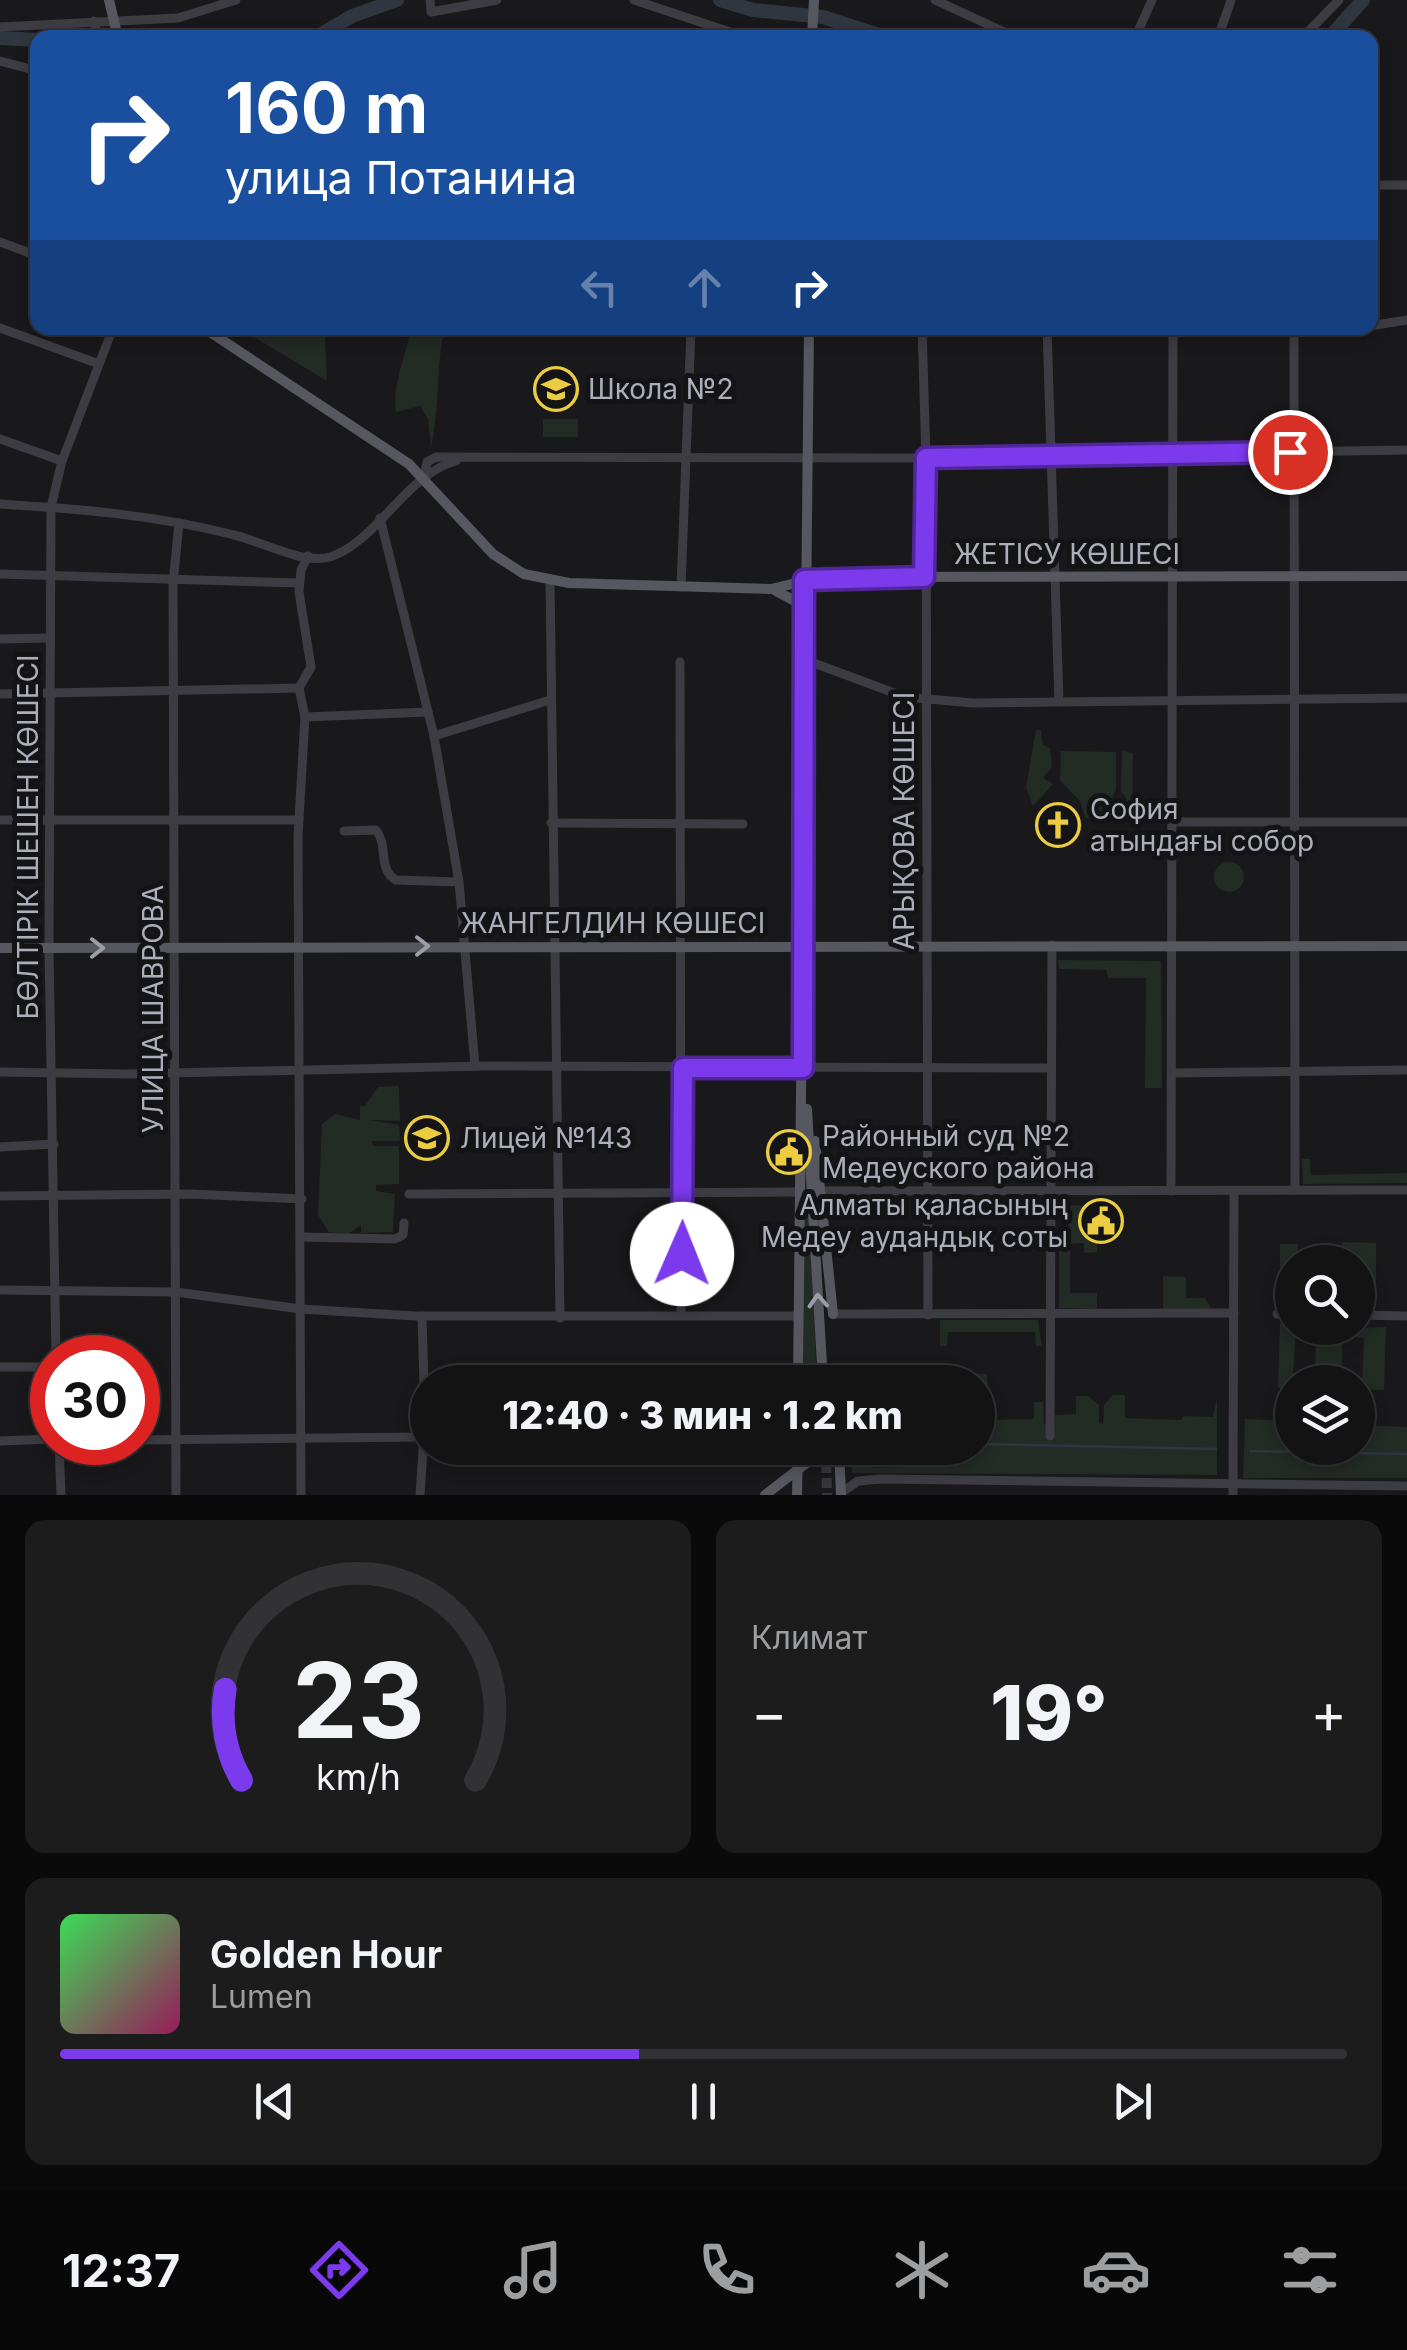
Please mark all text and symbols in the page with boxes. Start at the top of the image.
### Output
text: 160 m [225,65,428,150]
icon: right [60,70,190,200]
text: улица Потанина [225,150,577,205]
icon: left [572,260,627,315]
icon: ahead [677,260,732,315]
icon: right [782,260,837,315]
school or university icon: Школа №2 [533,366,579,412]
place label: Школа №2 [588,372,734,406]
pin [1248,410,1333,495]
icon: arrive [1263,425,1318,480]
street label: ЖЕТІСУ КӨШЕСІ [954,537,1180,571]
street label: БӨЛТІРІК ШЕШЕН КӨШЕСІ [11,655,45,1019]
street label: АРЫҚОВА КӨШЕСІ [887,692,921,950]
place label: София атындағы собор [1090,792,1314,858]
church icon: София атындағы собор [1035,802,1081,848]
street label: УЛИЦА ШАВРОВА [136,885,170,1133]
street label: ЖАНГЕЛДИН КӨШЕСІ [461,906,765,940]
one-way arrow [416,935,431,957]
one-way arrow [90,937,106,959]
school or university icon: Лицей №143 [404,1115,450,1161]
place label: Районный суд №2 Медеуского района [822,1119,1095,1185]
place label: Лицей №143 [460,1121,632,1155]
public building icon: Районный суд №2 Медеуского района [766,1129,812,1175]
place label: Алматы қаласының Медеу аудандық соты [761,1188,1068,1254]
public building icon: Алматы қаласының Медеу аудандық соты [1078,1198,1124,1244]
position arrow [630,1202,734,1306]
map controls [1275,1245,1375,1465]
button: search [1275,1245,1375,1345]
one-way arrow [808,1293,829,1309]
speed limit sign: 30 [30,1335,160,1465]
button: layers [1275,1365,1375,1465]
text: 12:40 · 3 мин · 1.2 km [502,1392,903,1438]
text: Климат [751,1618,867,1657]
text: 23 [292,1637,424,1763]
text: 19° [990,1667,1108,1758]
text: − [751,1680,787,1746]
text: + [1311,1680,1347,1746]
text: km/h [316,1755,400,1799]
text: Golden Hour [210,1931,442,1977]
text: Lumen [210,1977,313,2016]
icon: previous [247,2074,302,2129]
icon: pause [676,2074,731,2129]
icon: next [1105,2074,1160,2129]
icon: directions [304,2235,374,2305]
icon: music [498,2235,568,2305]
icon: phone [692,2235,762,2305]
icon: climate [887,2235,957,2305]
icon: car [1081,2235,1151,2305]
icon: filters [1275,2235,1345,2305]
text: 12:37 [62,2243,180,2298]

